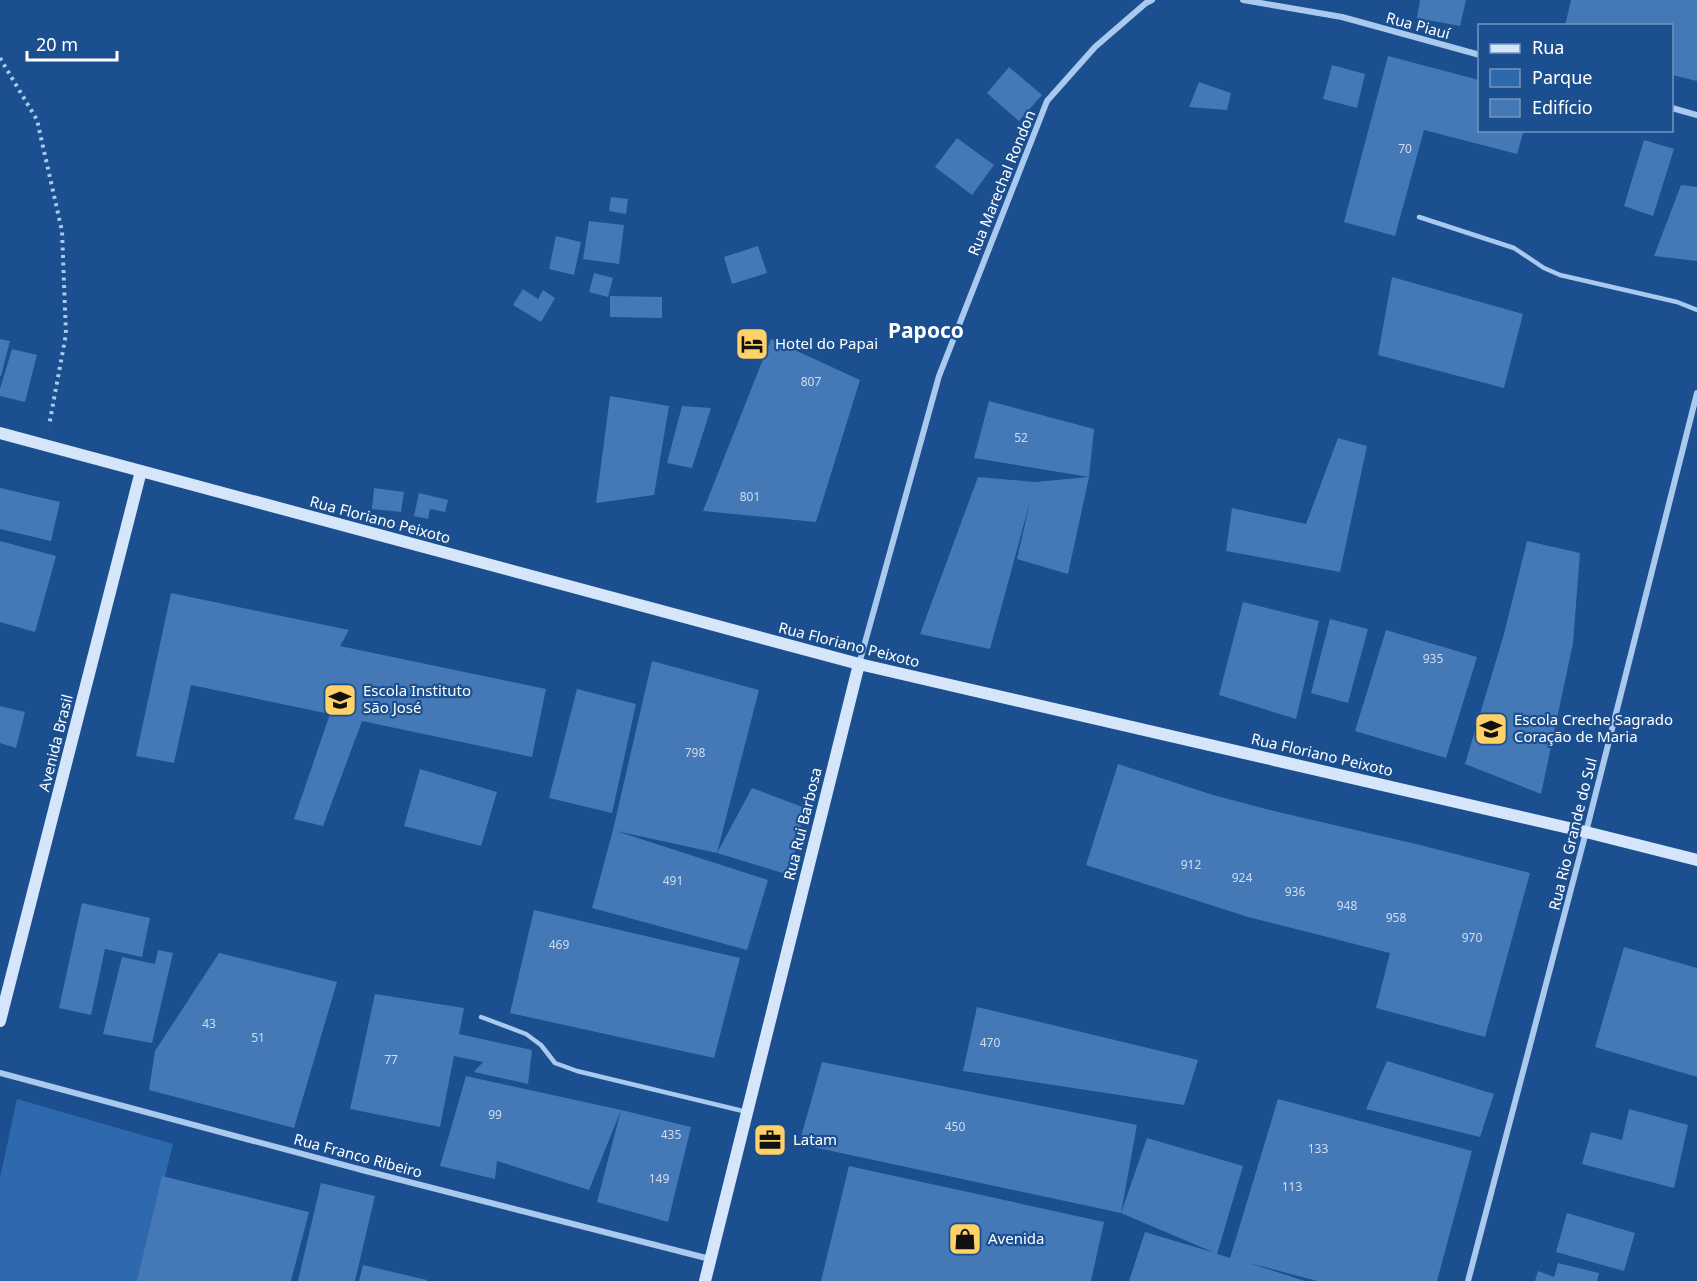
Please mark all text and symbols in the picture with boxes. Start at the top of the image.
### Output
street label: Rua Piauí [1384,7,1454,43]
scale bar [27,24,117,62]
legend [1478,24,1673,132]
text: 20 m [36,32,78,56]
text: Rua [1532,35,1564,59]
text: Parque [1532,65,1592,89]
text: Edifício [1532,95,1593,119]
street label: Rua Marechal Rondon [963,107,1039,258]
house number: 70 [1398,140,1412,157]
district label: Papoco [888,316,964,344]
hotel icon: Hotel do Papai [734,326,770,362]
place label: Hotel do Papai [775,333,878,353]
house number: 807 [801,373,821,390]
house number: 52 [1014,429,1028,446]
house number: 801 [740,488,760,505]
street label: Rua Floriano Peixoto [308,491,453,547]
street label: Rua Floriano Peixoto [776,617,922,671]
house number: 935 [1423,650,1443,667]
place label: Escola Instituto São José [363,680,471,717]
school or university icon: Escola Instituto São José [322,682,358,718]
street label: Avenida Brasil [33,692,77,793]
place label: Escola Creche Sagrado Coração de Maria [1514,709,1673,746]
school or university icon: Escola Creche Sagrado Coração de Maria [1473,711,1509,747]
street label: Rua Floriano Peixoto [1249,728,1395,780]
house number: 798 [685,744,705,761]
street label: Rua Rio Grande do Sul [1543,755,1601,912]
street label: Rua Rui Barbosa [778,765,826,882]
house number: 912 [1181,856,1201,873]
house number: 924 [1232,869,1252,886]
house number: 491 [663,872,683,889]
house number: 936 [1285,883,1305,900]
house number: 948 [1337,897,1357,914]
house number: 958 [1386,909,1406,926]
house number: 970 [1462,929,1482,946]
house number: 469 [549,936,569,953]
house number: 43 [202,1015,216,1032]
house number: 51 [251,1029,265,1046]
house number: 470 [980,1034,1000,1051]
house number: 77 [384,1051,398,1068]
house number: 99 [488,1106,502,1123]
house number: 450 [945,1118,965,1135]
office icon: Latam [752,1122,788,1158]
house number: 435 [661,1126,681,1143]
street label: Rua Franco Ribeiro [292,1128,425,1182]
place label: Latam [793,1129,837,1149]
house number: 133 [1308,1140,1328,1157]
house number: 149 [649,1170,669,1187]
house number: 113 [1282,1178,1302,1195]
shop icon: Avenida [947,1221,983,1257]
place label: Avenida [988,1228,1044,1248]

